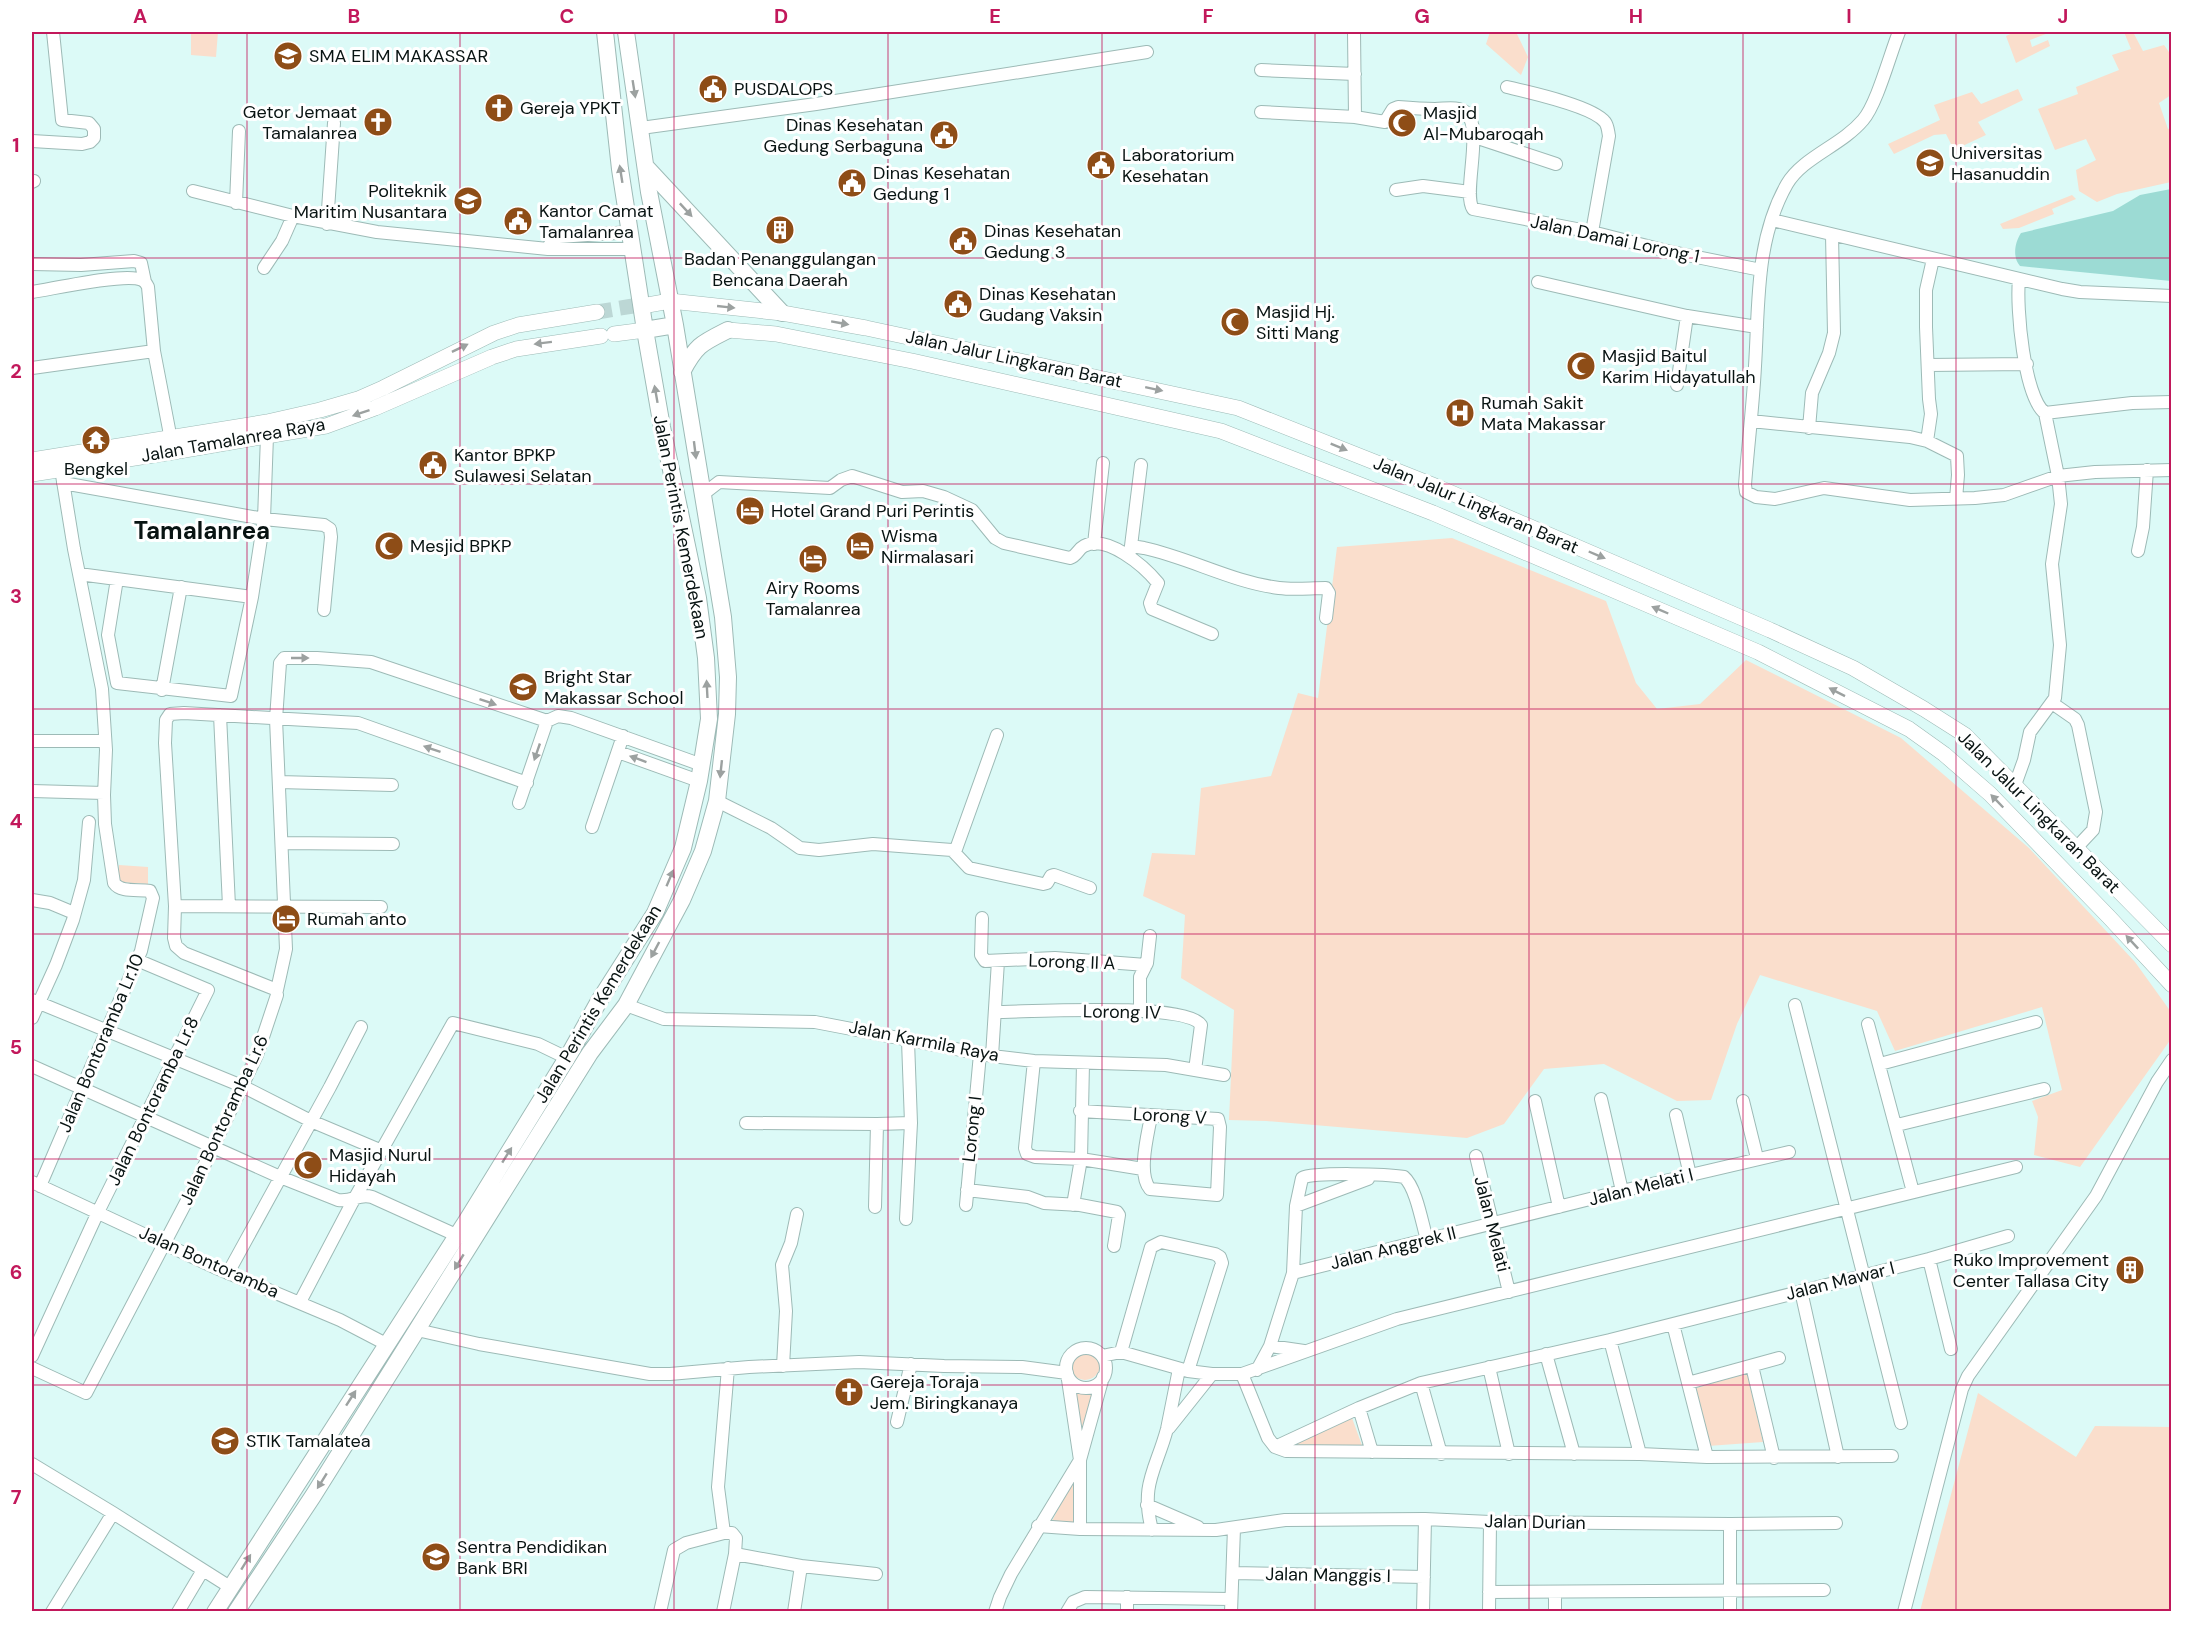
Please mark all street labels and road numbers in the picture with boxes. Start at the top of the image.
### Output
street label: Jalan Damai Lorong 1 [1528,209,1702,269]
street label: Jalan Jalur Lingkaran Barat [904,324,1124,394]
street label: Jalan Tamalanrea Raya [139,412,327,468]
street label: Jalan Perintis Kemerdekaan [648,413,714,641]
street label: Jalan Jalur Lingkaran Barat [1370,451,1582,559]
street label: Jalan Jalur Lingkaran Barat [1952,725,2126,899]
street label: Jalan Perintis Kemerdekaan [529,900,667,1108]
street label: Lorong II A [1028,948,1116,976]
street label: Jalan Bontoramba Lr.10 [52,950,150,1136]
street label: Lorong IV [1083,999,1161,1025]
street label: Jalan Bontoramba Lr.8 [102,1012,204,1190]
street label: Jalan Karmila Raya [847,1015,1001,1067]
street label: Jalan Bontoramba Lr.6 [174,1031,274,1209]
street label: Lorong I [957,1095,987,1163]
street label: Lorong V [1132,1102,1208,1130]
street label: Jalan Melati I [1586,1162,1696,1212]
street label: Jalan Melati [1468,1174,1516,1274]
street label: Jalan Bontoramba [135,1220,283,1304]
street label: Jalan Anggrek II [1328,1221,1458,1275]
street label: Jalan Mawar I [1783,1256,1897,1306]
street label: Jalan Durian [1484,1509,1586,1535]
street label: Jalan Manggis I [1265,1562,1391,1588]

